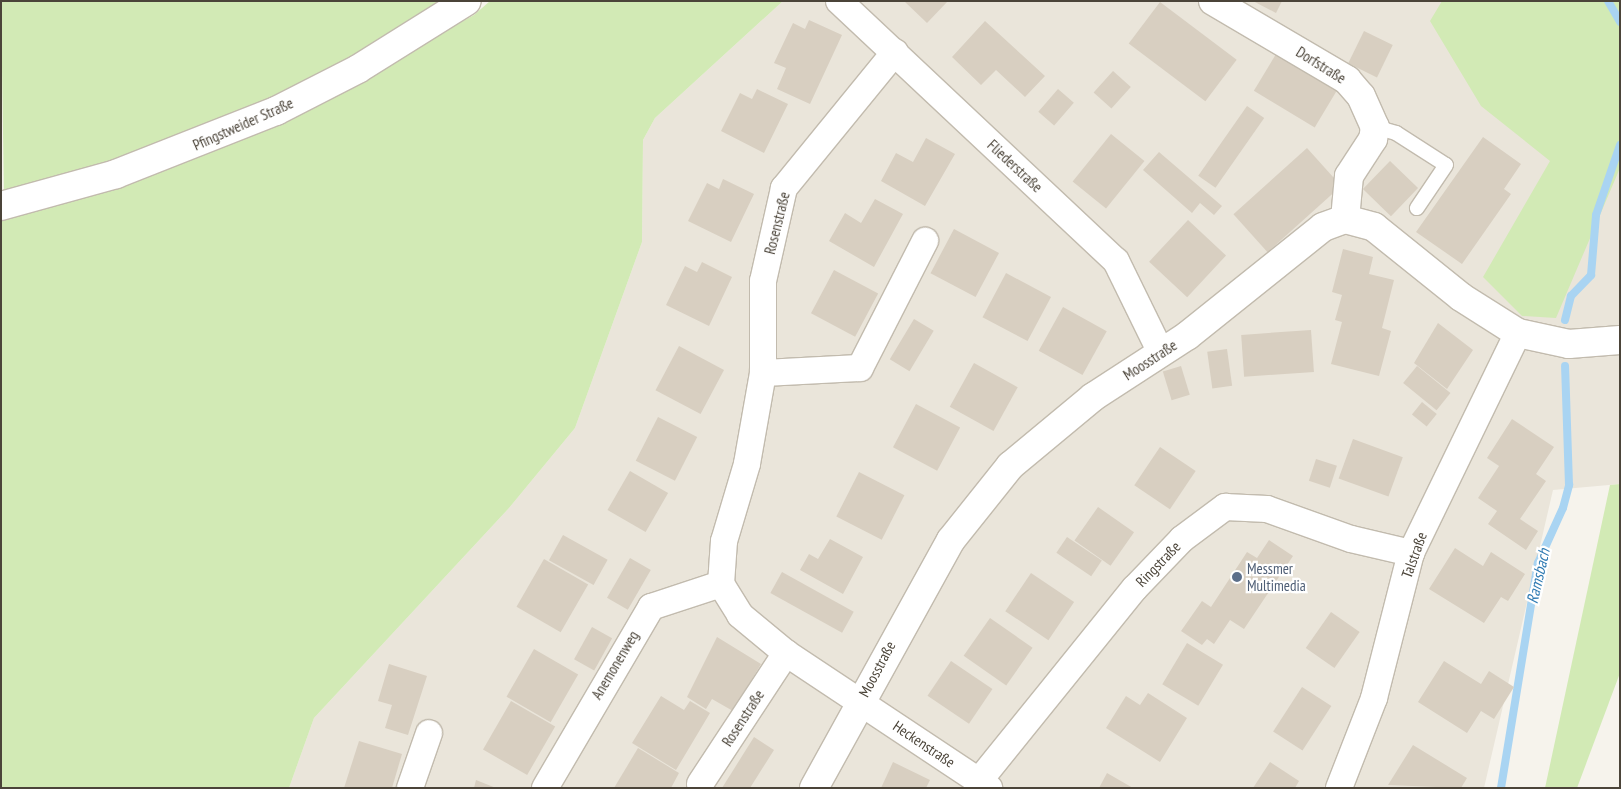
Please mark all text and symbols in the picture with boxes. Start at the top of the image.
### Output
street label: Dorfstraße [1293,43,1349,87]
street label: Pfingstweider Straße [190,94,296,154]
street label: Fliederstraße [984,136,1046,196]
street label: Rosenstraße [761,190,793,256]
street label: Moosstraße [1120,336,1180,384]
street label: Talstraße [1397,529,1431,581]
street label: Ringstraße [1132,537,1184,591]
water label: Ramsbach [1522,547,1554,605]
place label: Messmer Multimedia [1247,559,1306,594]
marker: Messmer Multimedia [1231,571,1243,583]
street label: Anemonenweg [588,627,642,703]
street label: Moosstraße [855,638,899,700]
street label: Rosenstraße [718,686,768,750]
street label: Heckenstraße [890,717,958,771]

